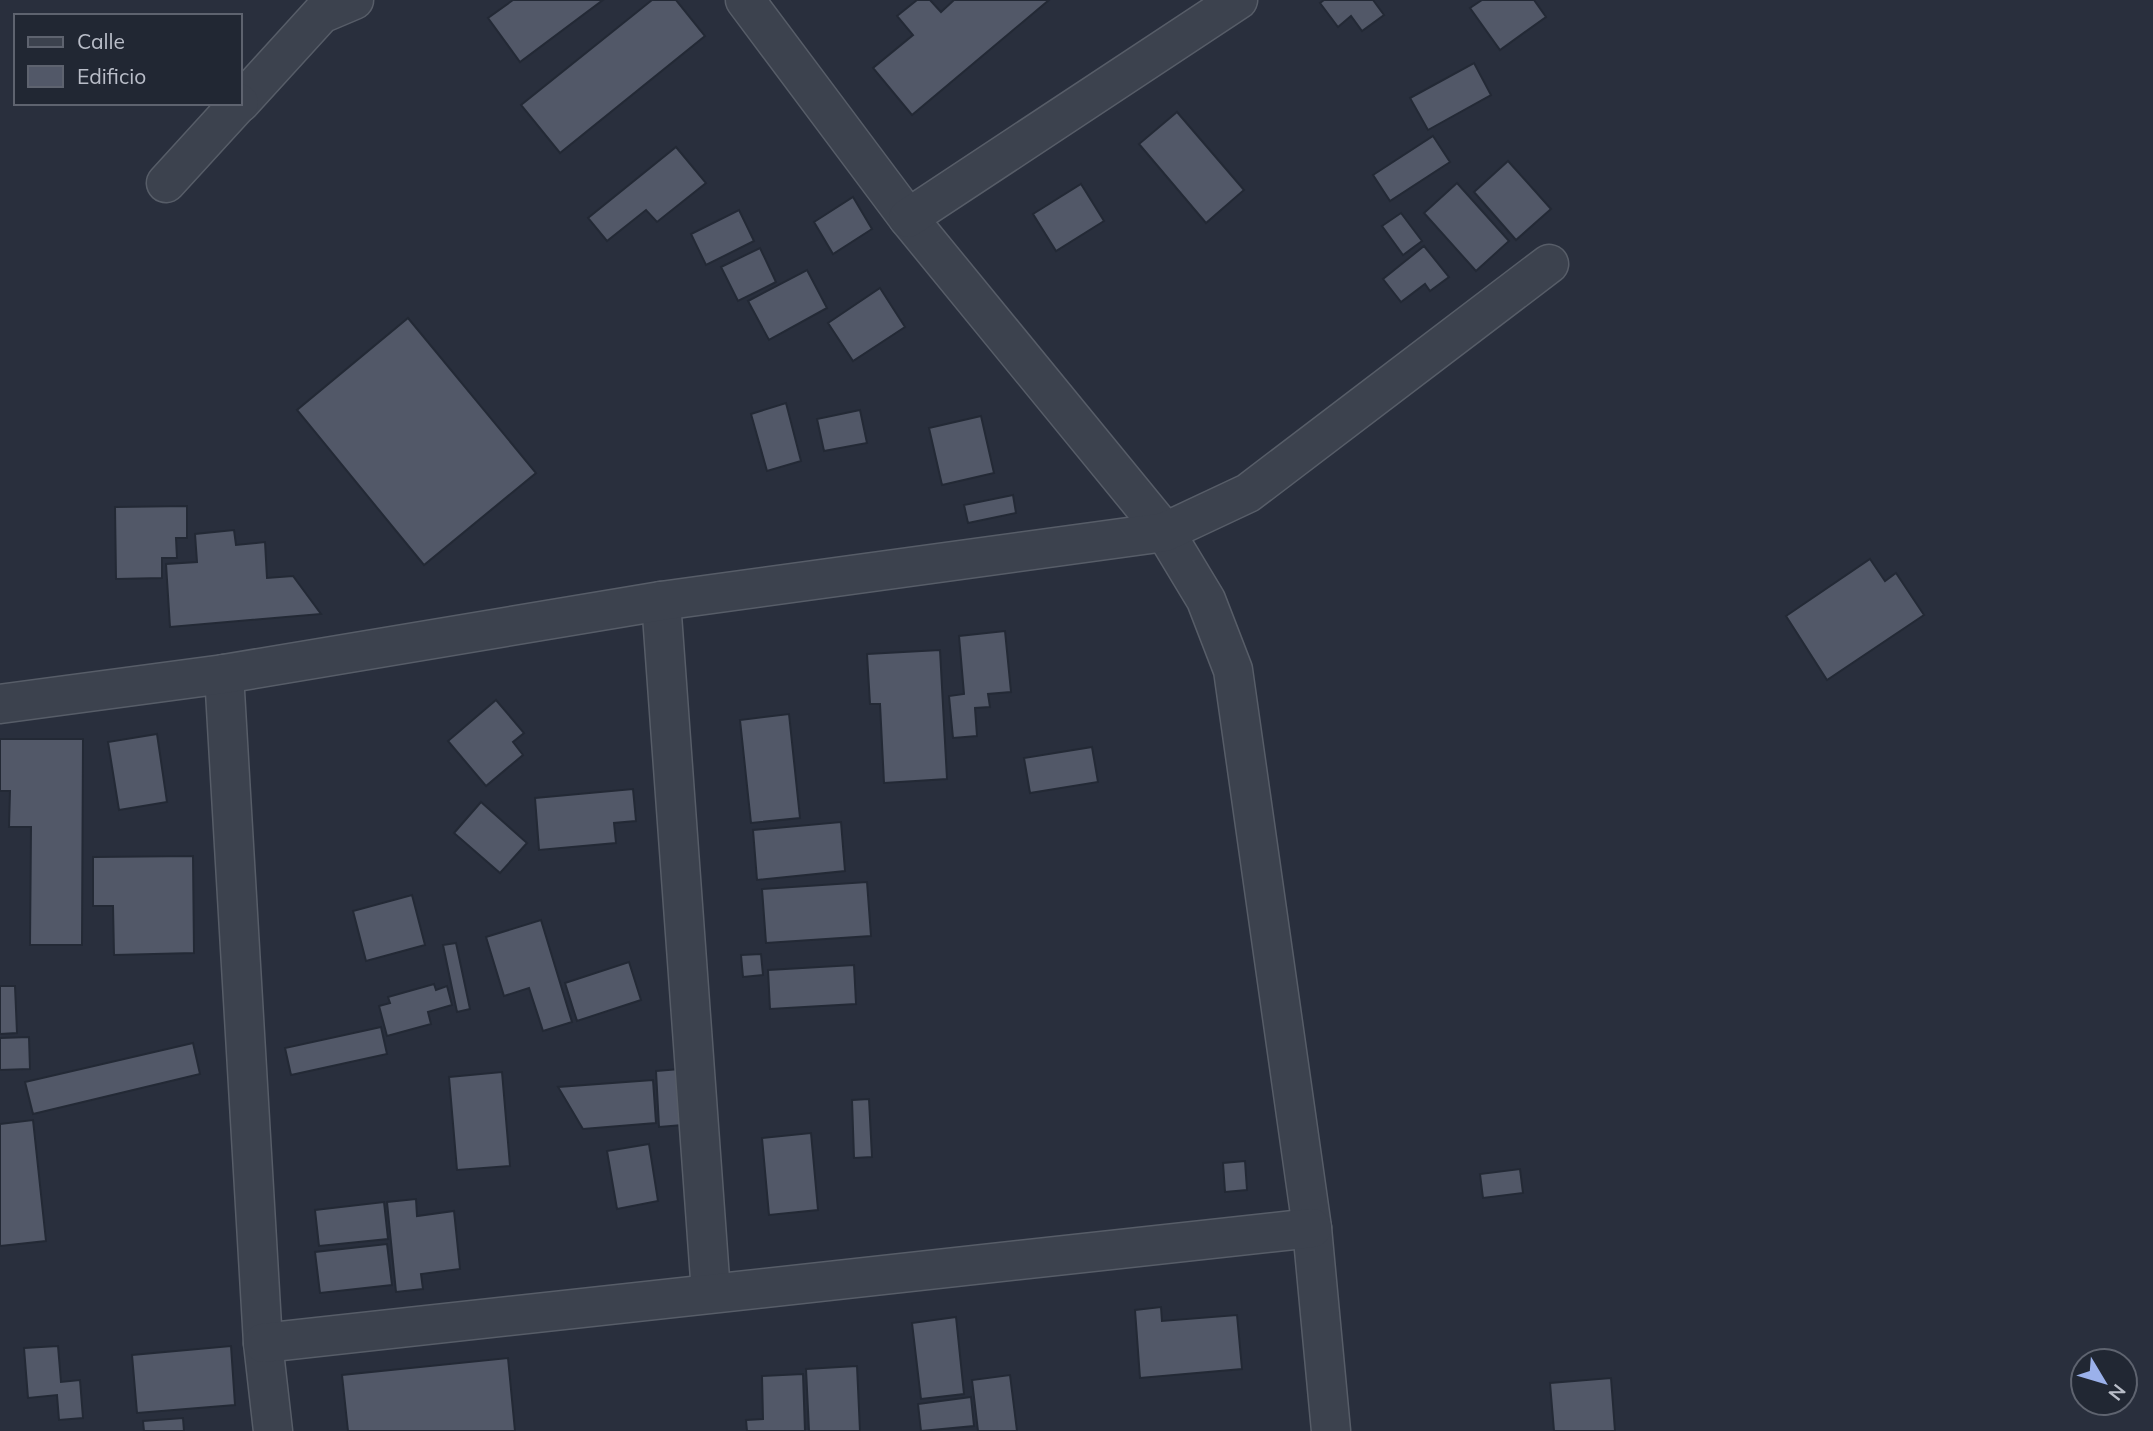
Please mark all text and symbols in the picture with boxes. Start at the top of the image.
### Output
legend [14,14,242,105]
text: Calle [77,28,125,54]
text: Edificio [77,63,146,89]
north arrow [2069,1347,2139,1417]
text: N [2104,1379,2131,1406]

